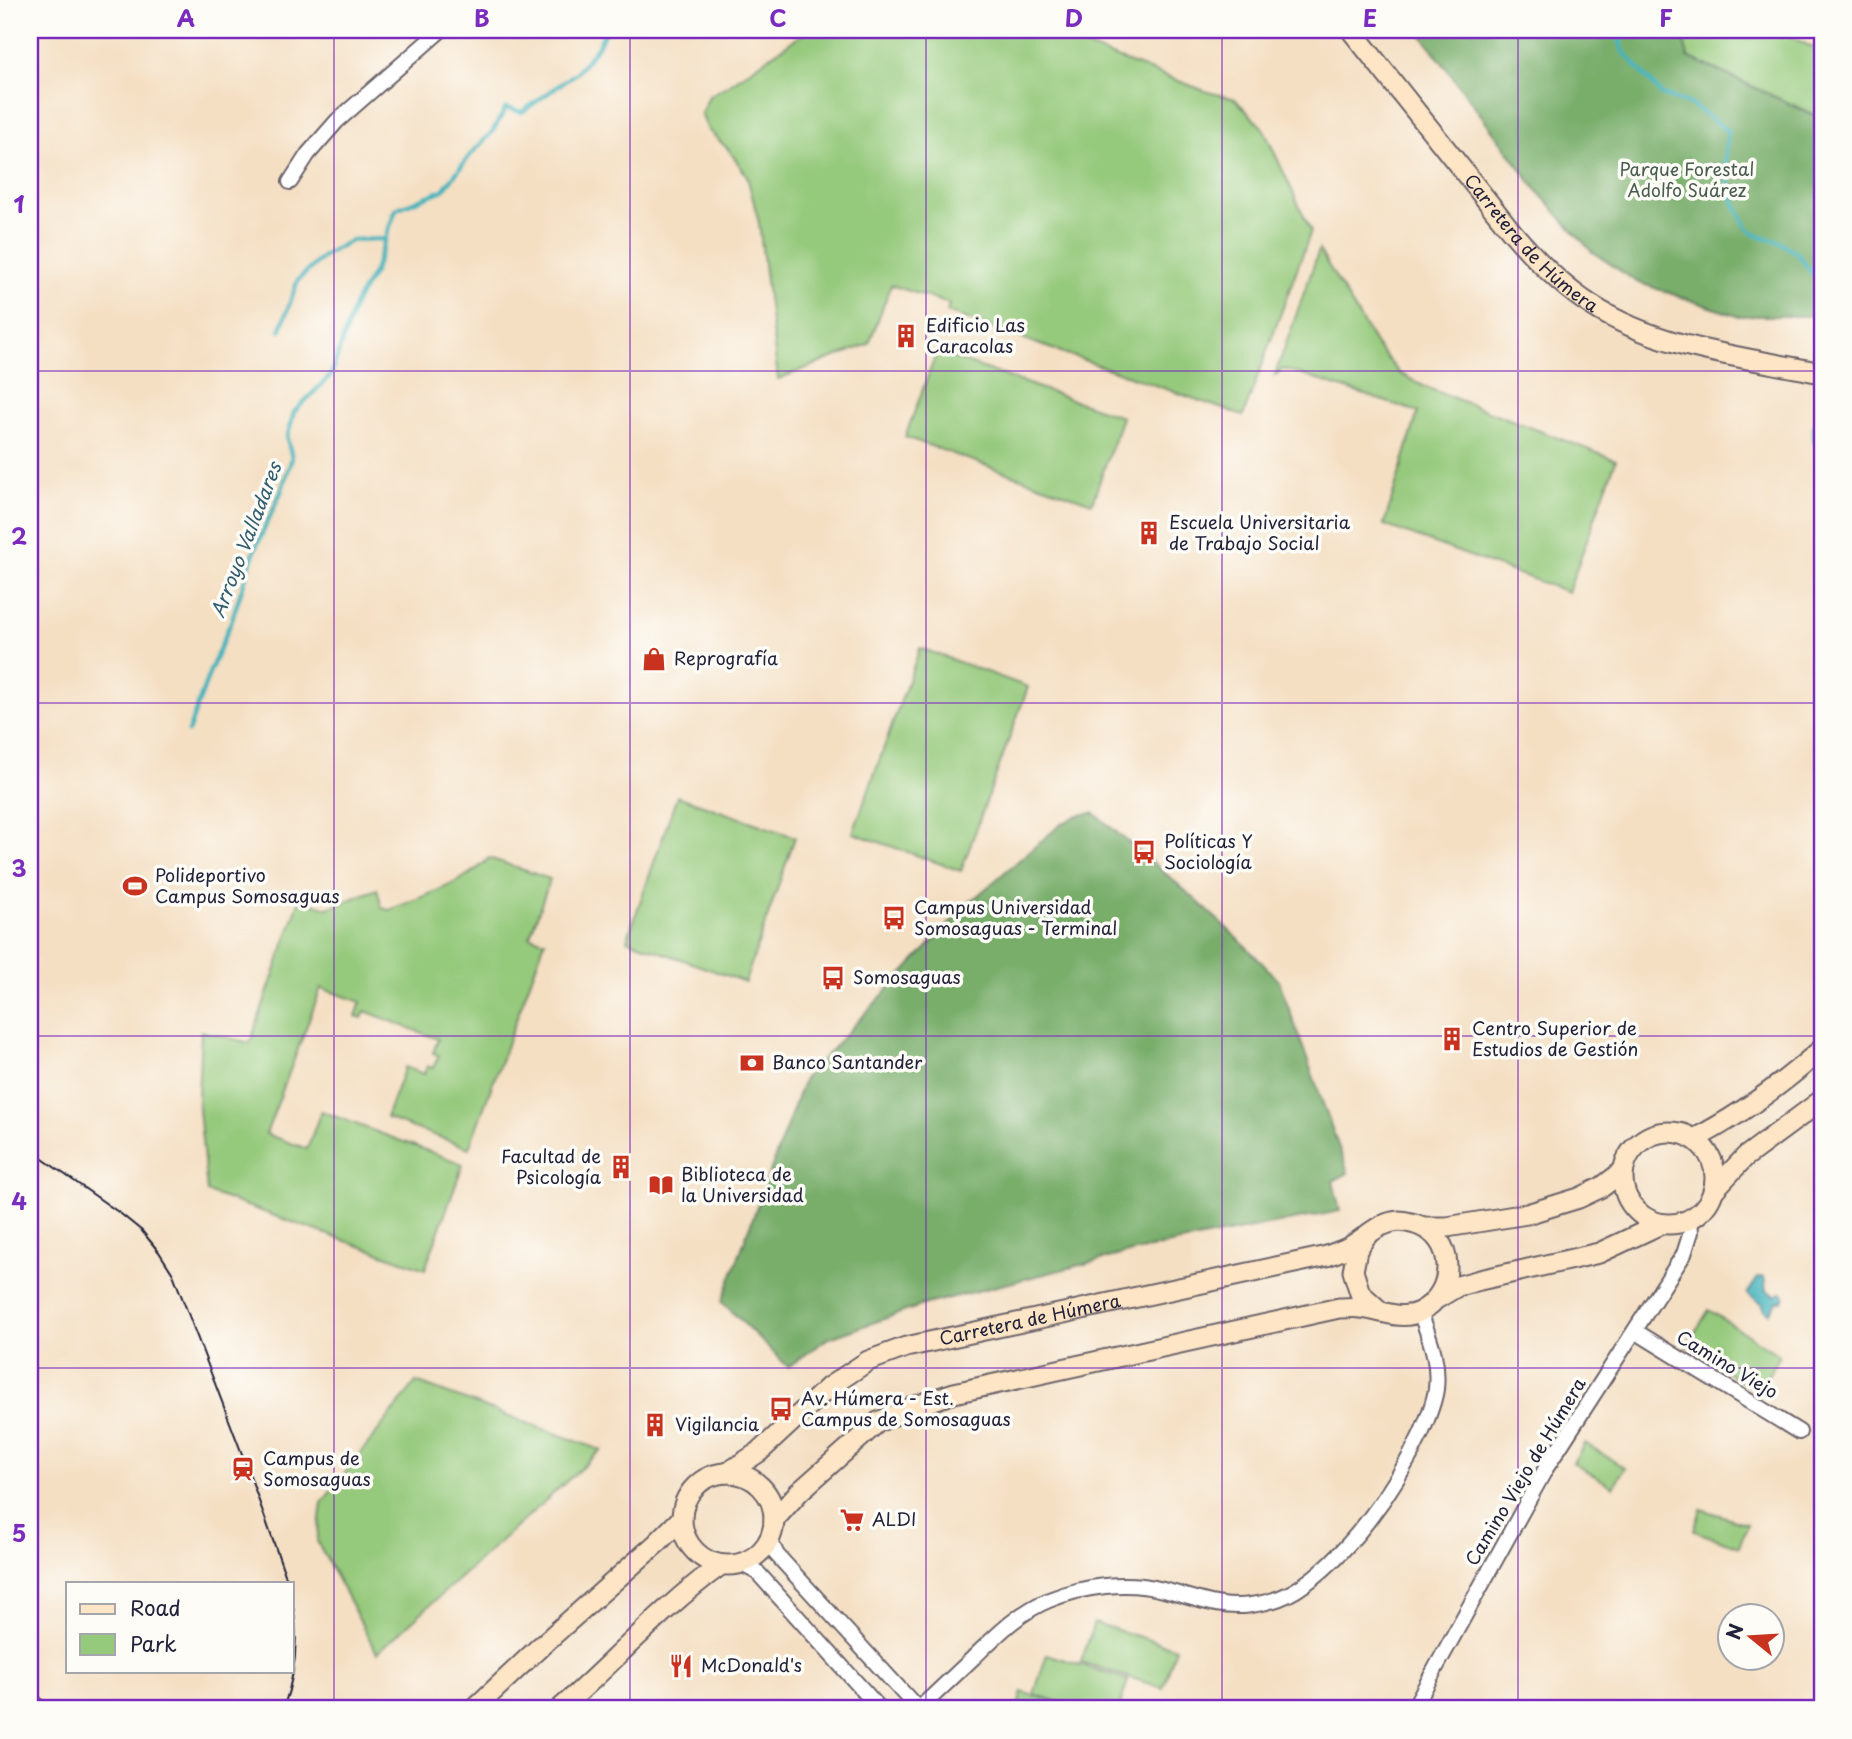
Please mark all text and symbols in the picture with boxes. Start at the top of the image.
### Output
text: A [177,0,195,35]
text: B [474,0,490,35]
text: C [769,0,787,35]
text: D [1065,0,1083,35]
text: E [1363,0,1377,35]
text: F [1659,0,1673,35]
park label: Parque Forestal Adolfo Suárez [1620,155,1754,203]
street label: Carretera de Húmera [1459,167,1604,318]
text: 1 [14,186,25,221]
place label: Edificio Las Caracolas [926,311,1025,359]
building icon: Edificio Las Caracolas [892,322,920,350]
water label: Arroyo Valladares [203,456,288,621]
place label: Escuela Universitaria de Trabajo Social [1169,508,1351,556]
text: 2 [11,518,27,553]
building icon: Escuela Universitaria de Trabajo Social [1135,519,1163,547]
place label: Reprografía [674,644,778,671]
shop icon: Reprografía [640,645,668,673]
place label: Políticas Y Sociología [1164,827,1253,875]
bus stop icon: Políticas Y Sociología [1130,838,1158,866]
text: 3 [11,850,27,885]
place label: Polideportivo Campus Somosaguas [155,861,339,909]
sports icon: Polideportivo Campus Somosaguas [121,872,149,900]
place label: Campus Universidad Somosaguas - Terminal [914,893,1117,941]
bus stop icon: Campus Universidad Somosaguas - Terminal [880,904,908,932]
place label: Somosaguas [853,963,961,990]
bus stop icon: Somosaguas [819,964,847,992]
place label: Centro Superior de Estudios de Gestión [1472,1014,1638,1062]
building icon: Centro Superior de Estudios de Gestión [1438,1025,1466,1053]
place label: Banco Santander [772,1048,923,1075]
bank icon: Banco Santander [738,1049,766,1077]
place label: Facultad de Psicología [501,1142,602,1190]
building icon: Facultad de Psicología [607,1153,635,1181]
place label: Biblioteca de la Universidad [681,1160,804,1208]
library icon: Biblioteca de la Universidad [647,1171,675,1199]
text: 4 [11,1183,27,1218]
street label: Carretera de Húmera [936,1286,1123,1351]
street label: Camino Viejo [1672,1323,1784,1405]
street label: Camino Viejo de Húmera [1458,1372,1592,1570]
place label: Av. Húmera - Est. Campus de Somosaguas [801,1384,1011,1432]
bus stop icon: Av. Húmera - Est. Campus de Somosaguas [767,1395,795,1423]
place label: Vigilancia [675,1410,759,1437]
building icon: Vigilancia [641,1411,669,1439]
place label: Campus de Somosaguas [263,1444,371,1492]
station icon: Campus de Somosaguas [229,1455,257,1483]
place label: ALDI [872,1505,917,1532]
supermarket icon: ALDI [838,1506,866,1534]
text: 5 [12,1515,26,1550]
legend [66,1582,294,1672]
text: Road [130,1591,181,1623]
north arrow [1716,1602,1786,1672]
text: N [1718,1620,1750,1643]
text: Park [130,1627,177,1659]
place label: McDonald's [701,1651,802,1678]
restaurant icon: McDonald's [667,1652,695,1680]

